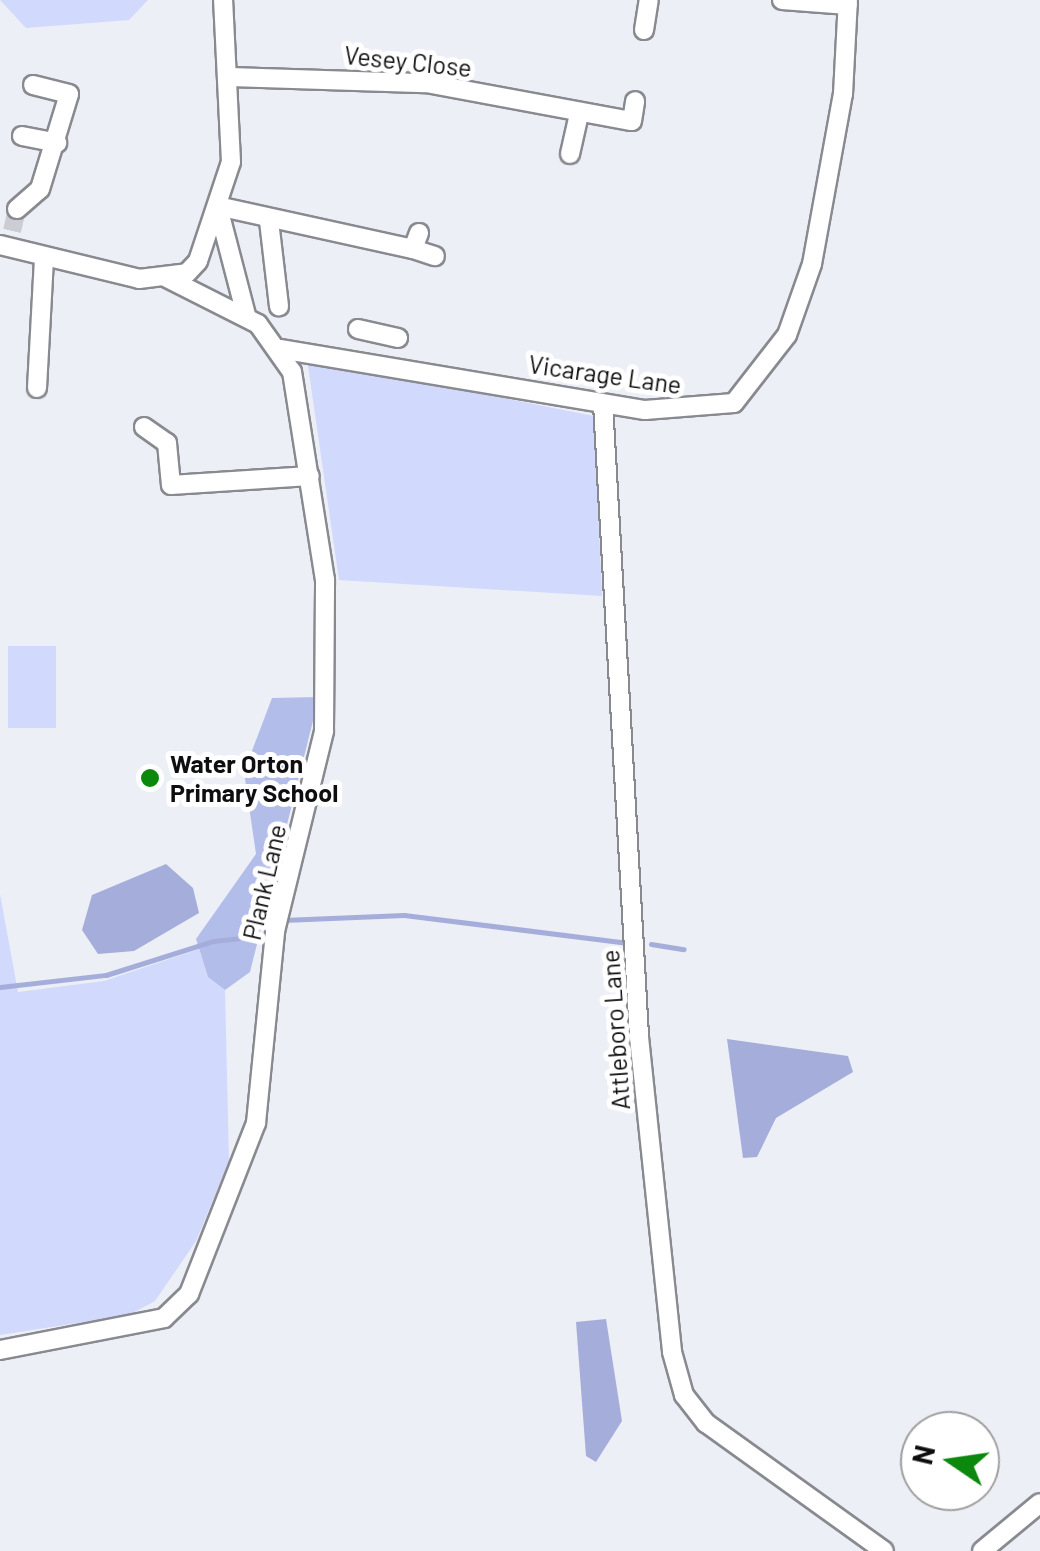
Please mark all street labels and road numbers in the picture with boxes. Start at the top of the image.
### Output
street label: Vesey Close [343,39,473,83]
street label: Vicarage Lane [527,348,683,400]
street label: Plank Lane [236,821,292,943]
street label: Attleboro Lane [594,949,636,1111]

